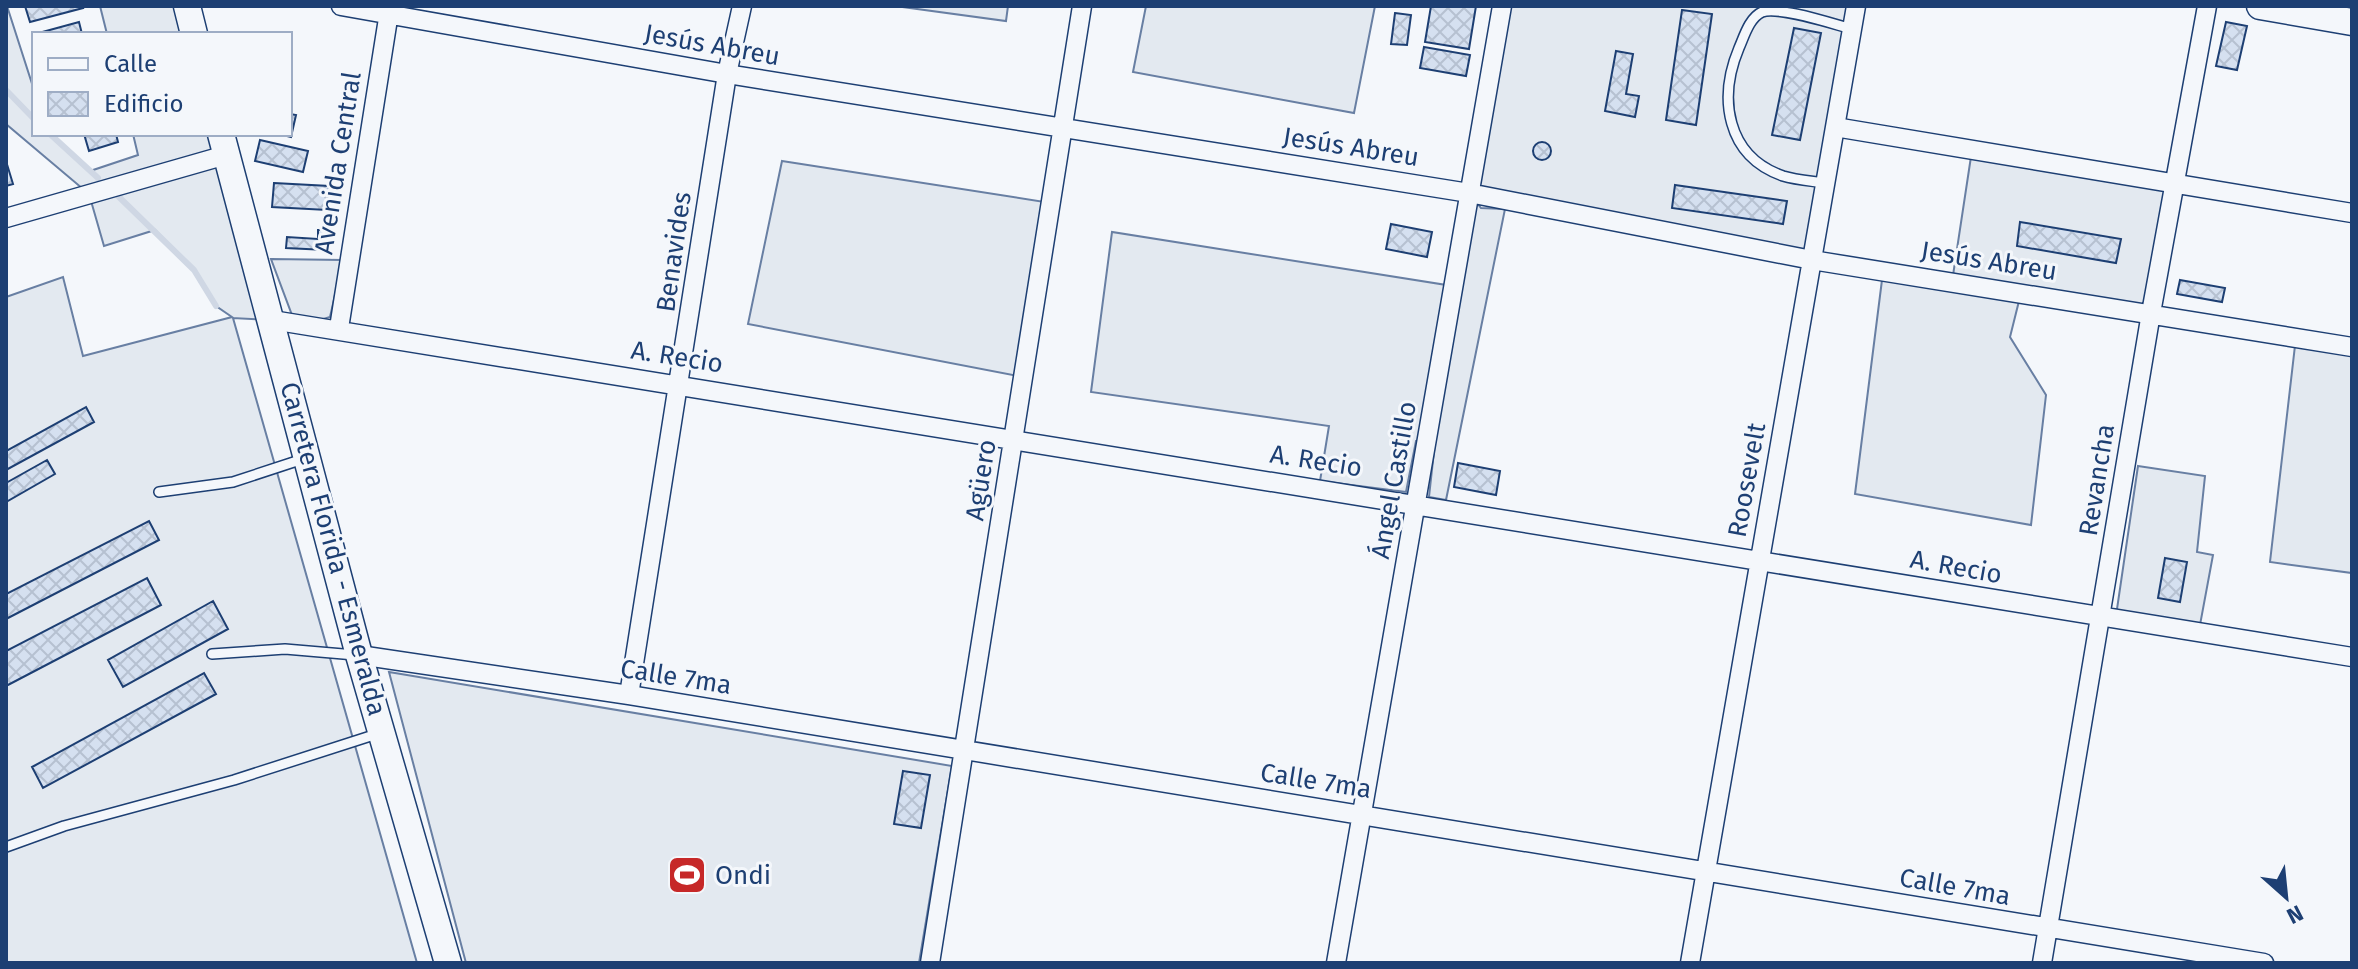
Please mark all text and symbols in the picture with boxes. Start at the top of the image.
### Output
street label: Jesús Abreu [642,18,782,72]
legend [32,32,292,136]
text: Calle [104,50,157,78]
street label: Avenida Central [308,69,368,256]
text: Edificio [104,90,184,118]
street label: Jesús Abreu [1281,121,1421,173]
street label: Benavides [650,190,698,314]
street label: Jesús Abreu [1919,235,2059,287]
street label: A. Recio [629,334,725,380]
street label: Carretera Florida - Esmeralda [273,379,393,719]
street label: Ángel Castillo [1365,399,1423,561]
street label: Roosevelt [1722,420,1772,540]
street label: Revancha [2073,422,2121,538]
street label: Agüero [959,437,1003,523]
street label: A. Recio [1268,438,1364,484]
street label: A. Recio [1908,544,2004,590]
street label: Calle 7ma [618,653,734,701]
street label: Calle 7ma [1258,757,1374,805]
sports icon: Ondi [666,854,708,896]
north arrow [2246,857,2326,937]
place label: Ondi [715,860,771,891]
street label: Calle 7ma [1897,862,2013,912]
text: N [2282,899,2307,930]

